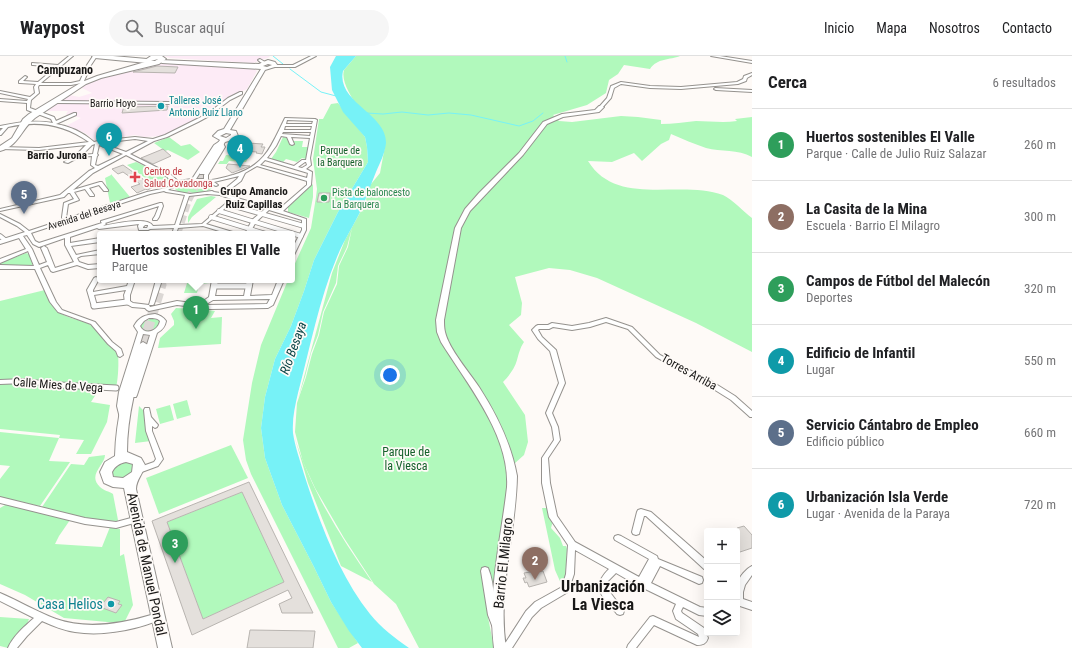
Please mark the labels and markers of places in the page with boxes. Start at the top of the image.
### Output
place label: Talleres José Antonio Ruiz Llano [169,95,243,118]
marker: Talleres José Antonio Ruiz Llano [156,101,166,111]
pin: 6 [96,123,122,156]
pin: 4 [227,135,253,168]
place label: Centro de Salud Covadonga [144,166,213,189]
marker: Centro de Salud Covadonga [129,171,141,183]
pin: 5 [11,181,37,214]
place label: Pista de baloncesto La Barquera [332,187,410,210]
marker: Pista de baloncesto La Barquera [319,193,329,203]
pin: 1 [183,296,209,329]
pin: 3 [162,530,188,563]
pin: 2 [522,547,548,580]
place label: Casa Helios [37,596,103,612]
marker: Casa Helios [106,599,116,609]

